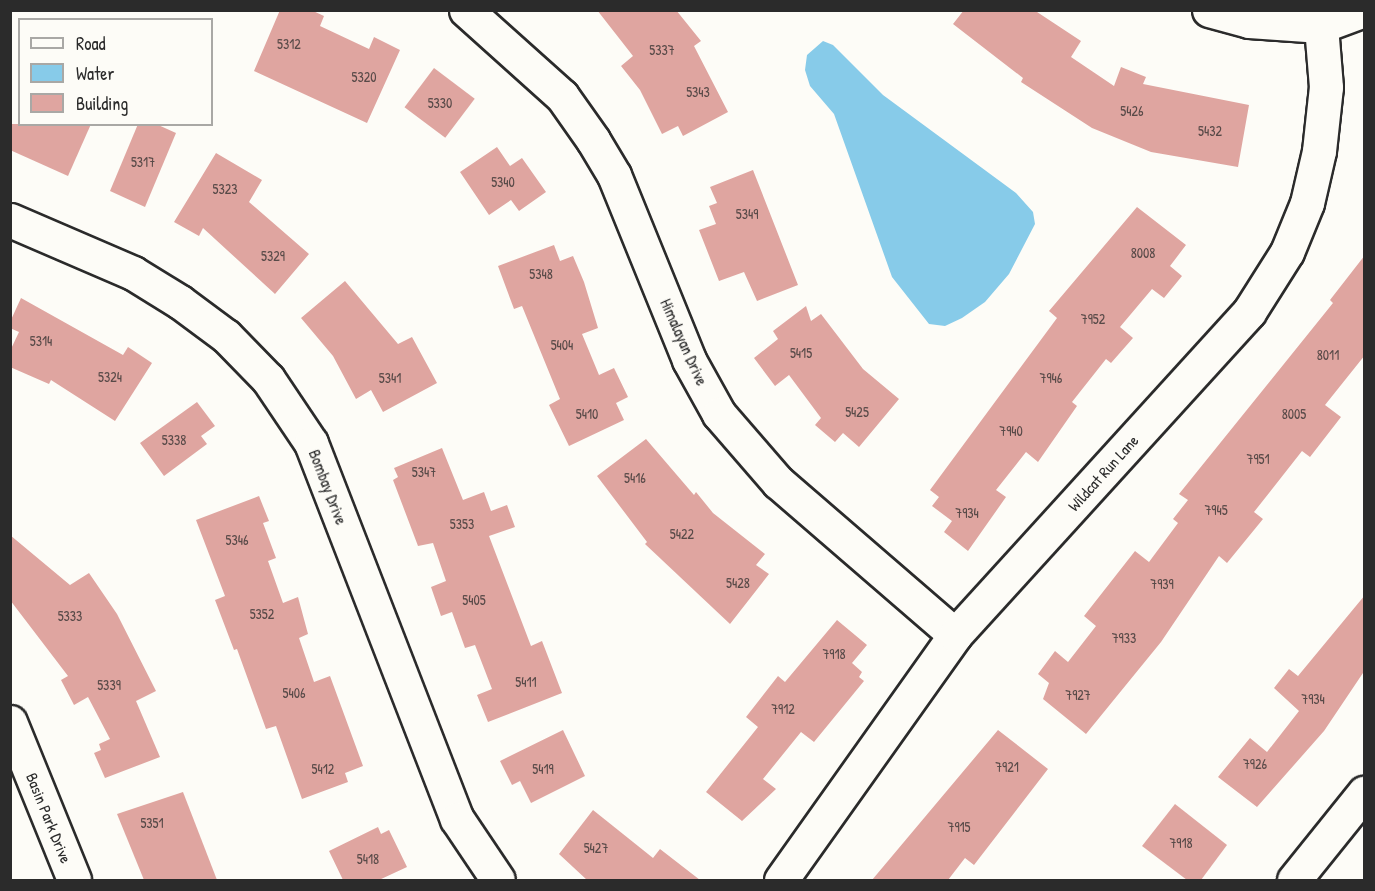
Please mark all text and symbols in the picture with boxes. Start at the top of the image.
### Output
legend [18,18,213,126]
text: Road [76,31,106,56]
house number: 5312 [277,36,301,52]
house number: 5337 [649,42,675,58]
text: Water [76,61,114,86]
house number: 5320 [351,69,377,85]
house number: 5343 [686,84,710,100]
text: Building [76,91,128,116]
house number: 5330 [428,95,452,111]
house number: 5426 [1120,103,1144,119]
house number: 5432 [1198,123,1222,139]
house number: 5317 [131,154,155,170]
house number: 5340 [491,174,515,190]
house number: 5323 [212,181,238,197]
house number: 5349 [736,206,758,222]
house number: 8008 [1131,245,1155,261]
house number: 5329 [261,248,285,264]
house number: 5348 [529,266,553,282]
street label: Himalayan Drive [656,296,712,388]
house number: 7952 [1081,311,1105,327]
house number: 5314 [30,333,52,349]
house number: 5404 [551,337,573,353]
house number: 5415 [790,345,812,361]
house number: 8011 [1317,347,1339,363]
house number: 5324 [98,369,122,385]
house number: 5341 [379,370,401,386]
house number: 7946 [1040,370,1062,386]
house number: 5425 [845,404,869,420]
house number: 5410 [576,406,598,422]
house number: 8005 [1282,406,1306,422]
house number: 7940 [999,423,1023,439]
street label: Wildcat Run Lane [1064,431,1142,515]
house number: 5338 [162,432,186,448]
street label: Bombay Drive [305,447,351,527]
house number: 7951 [1246,451,1270,467]
house number: 5347 [412,464,436,480]
house number: 5416 [624,470,646,486]
house number: 7945 [1204,502,1228,518]
house number: 7934 [955,505,979,521]
house number: 5353 [450,516,474,532]
house number: 5422 [670,526,694,542]
house number: 5346 [225,532,249,548]
house number: 5428 [726,575,750,591]
house number: 7939 [1150,576,1174,592]
house number: 5405 [462,592,486,608]
house number: 5352 [250,606,274,622]
house number: 5333 [58,608,82,624]
house number: 7933 [1112,630,1136,646]
house number: 7918 [822,646,846,662]
house number: 5411 [515,674,537,690]
house number: 5339 [97,677,121,693]
house number: 5406 [282,685,306,701]
house number: 7927 [1065,687,1091,703]
house number: 7934 [1301,691,1325,707]
house number: 7912 [771,701,795,717]
house number: 7926 [1243,756,1267,772]
house number: 7921 [995,759,1019,775]
house number: 5412 [312,761,334,777]
house number: 5419 [532,761,554,777]
street label: Basin Park Drive [22,770,76,866]
house number: 5351 [140,815,164,831]
house number: 7915 [947,819,971,835]
house number: 7918 [1169,835,1193,851]
house number: 5427 [584,840,608,856]
house number: 5418 [357,851,379,867]

